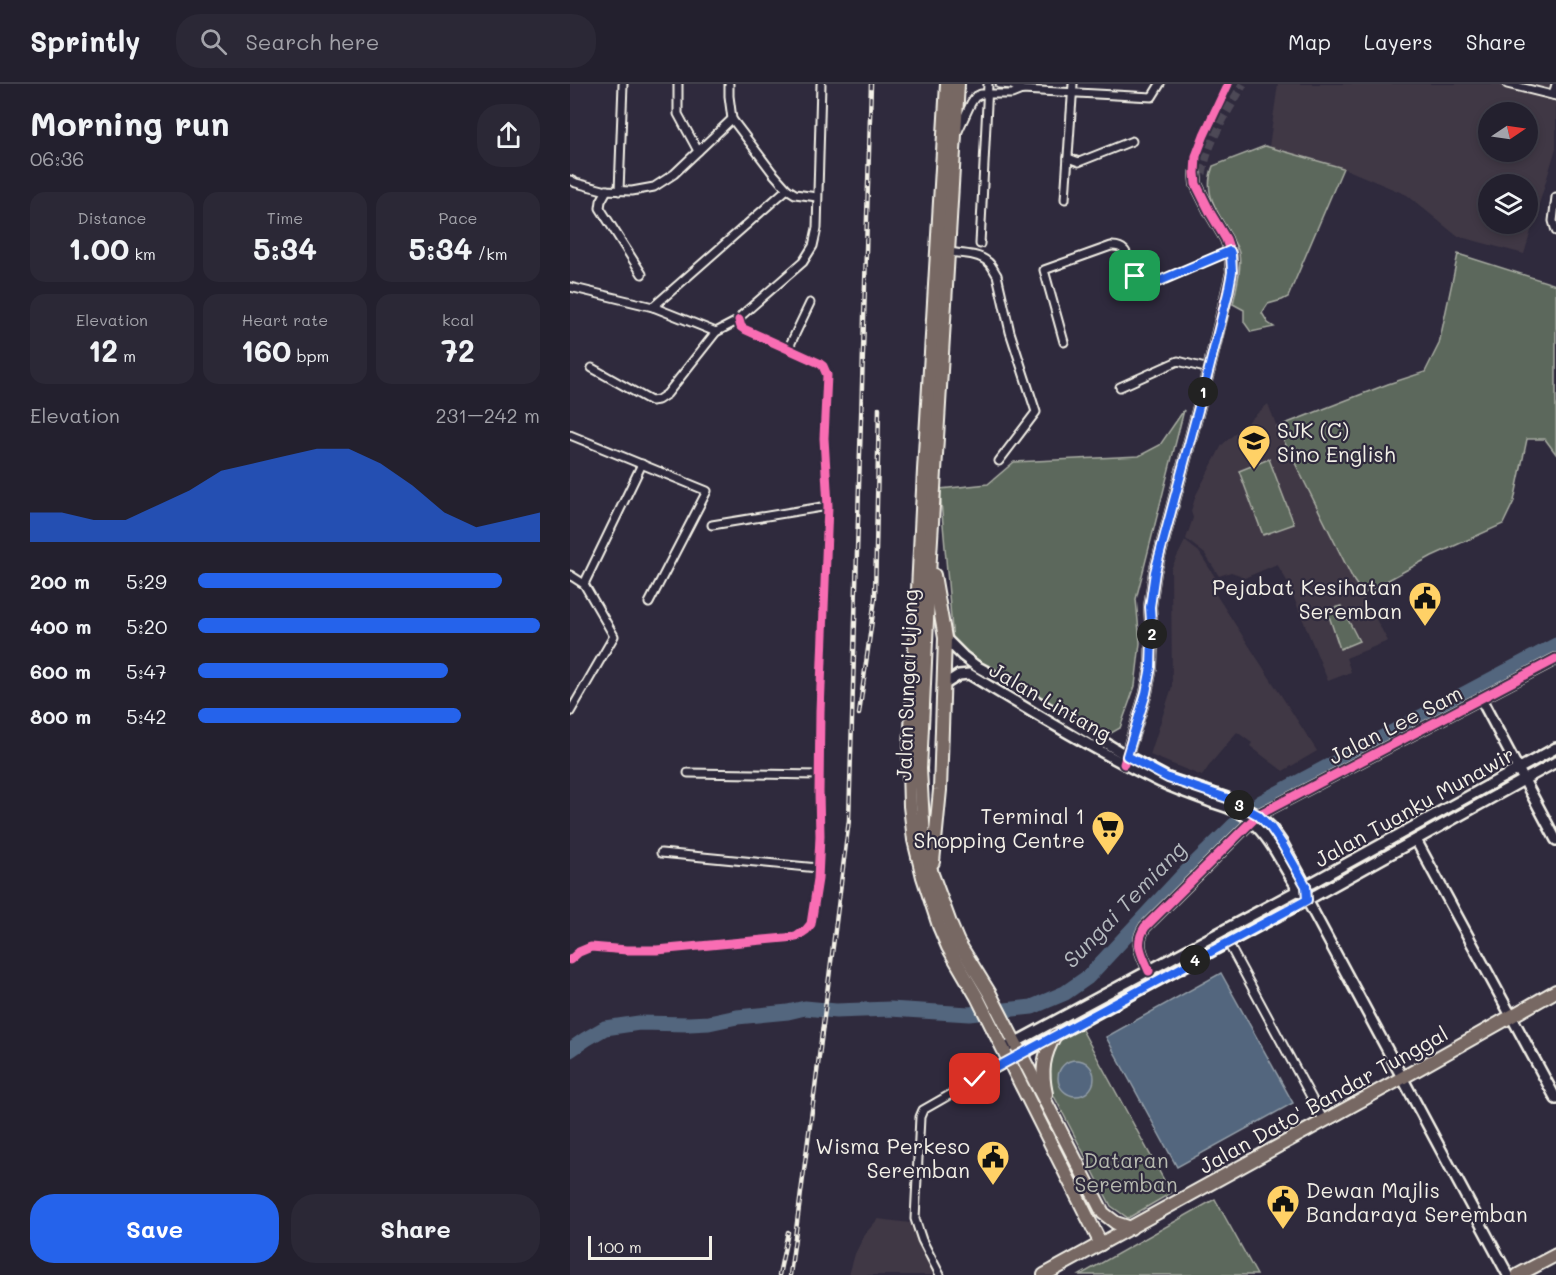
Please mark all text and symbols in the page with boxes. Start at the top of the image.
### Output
search box [176,14,596,68]
text: Sprintly [30,23,140,59]
icon: search [197,25,230,58]
text: Search here [245,27,379,56]
text: Map [1288,28,1331,55]
text: Layers [1364,28,1433,55]
text: Share [1466,28,1526,55]
text: Morning run [30,101,230,144]
north arrow [1478,102,1538,162]
map controls [1478,102,1538,234]
button: share [477,104,540,167]
text: 06:36 [30,145,84,171]
button: layers [1478,174,1538,234]
text: Distance [78,207,146,228]
text: Time [267,207,303,228]
text: Pace [438,207,478,228]
text: 1.00 [68,228,129,268]
text: 5:34 [253,228,317,268]
text: 5:34 [409,228,473,268]
text: km [129,243,156,264]
text: /km [473,243,507,264]
pin [1109,250,1160,301]
icon: arrive [1118,259,1151,292]
text: Elevation [76,309,148,330]
text: Heart rate [242,309,328,330]
text: kcal [442,309,474,330]
text: 12 [88,330,118,370]
text: 160 [241,330,291,370]
text: 72 [441,330,475,370]
text: m [118,345,136,366]
text: bpm [291,345,329,366]
pin: 1 [1188,377,1218,407]
text: 1 [1199,381,1207,402]
text: Elevation [30,402,120,428]
text: 231–242 m [435,402,540,428]
place label: SJK (C) Sino English [1277,416,1396,467]
school or university icon: SJK (C) Sino English [1236,423,1272,470]
text: 200 m [30,568,90,594]
text: 5:29 [126,568,167,594]
place label: Pejabat Kesihatan Seremban [1212,573,1402,624]
public building icon: Pejabat Kesihatan Seremban [1407,580,1443,627]
street label: Jalan Sungai Ujong [889,589,923,781]
text: 400 m [30,613,91,639]
text: 5:20 [126,613,167,639]
pin: 2 [1137,619,1167,649]
text: 2 [1148,623,1156,644]
street label: Jalan Lintang [985,655,1117,747]
text: 600 m [30,658,91,684]
text: 5:47 [126,658,167,684]
street label: Jalan Lee Sam [1324,679,1466,769]
text: 800 m [30,703,91,729]
text: 5:42 [126,703,167,729]
street label: Jalan Tuanku Munawir [1309,740,1519,872]
pin: 3 [1224,790,1254,820]
text: 3 [1234,794,1244,815]
place label: Terminal 1 Shopping Centre [914,802,1085,853]
supermarket icon: Terminal 1 Shopping Centre [1090,809,1126,856]
water label: Sungai Temiang [1056,834,1192,974]
pin: 4 [1180,945,1210,975]
text: 4 [1190,949,1200,970]
street label: Jalan Dato' Bandar Tunggal [1194,1019,1452,1179]
pin [949,1053,1000,1104]
icon: check [958,1062,991,1095]
place label: Wisma Perkeso Seremban [815,1132,970,1183]
public building icon: Wisma Perkeso Seremban [975,1139,1011,1186]
park label: Dataran Seremban [1074,1146,1178,1197]
place label: Dewan Majlis Bandaraya Seremban [1306,1176,1528,1227]
public building icon: Dewan Majlis Bandaraya Seremban [1265,1183,1301,1230]
button: Save [30,1194,279,1263]
button: Share [291,1194,540,1263]
scale bar [588,1233,712,1260]
text: 100 m [597,1236,642,1257]

